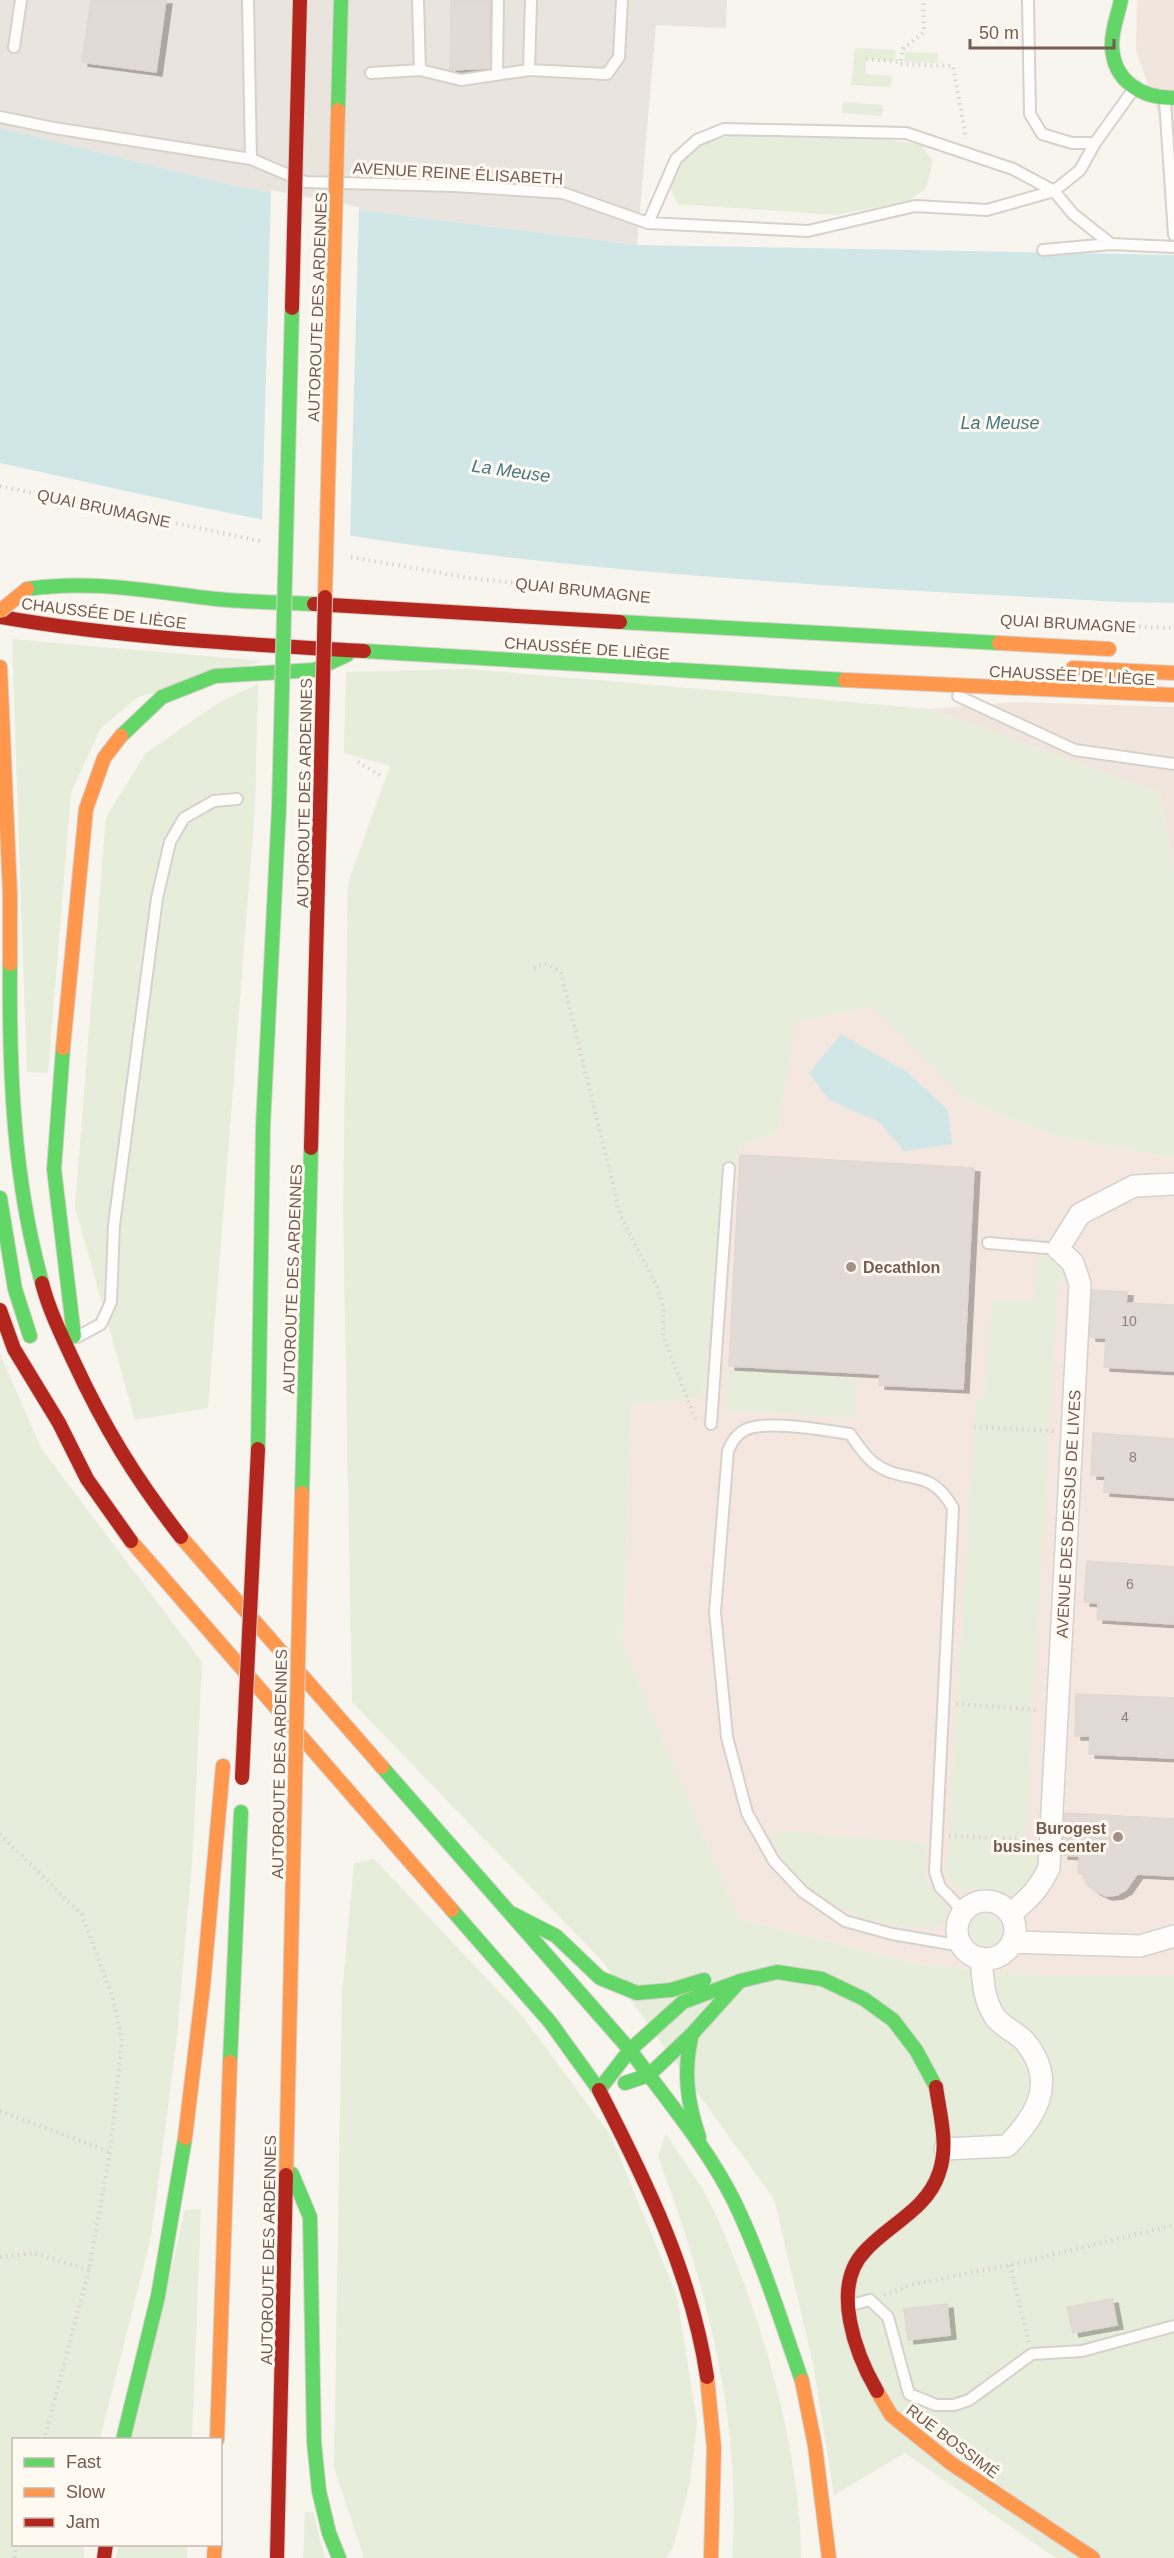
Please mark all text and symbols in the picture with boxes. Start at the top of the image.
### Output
scale bar [970,12,1114,50]
text: 50 m [979,23,1019,43]
street label: AVENUE REINE ÉLISABETH [352,159,564,187]
street label: AUTOROUTE DES ARDENNES [305,192,330,422]
water label: La Meuse [960,413,1040,433]
water label: La Meuse [470,456,552,486]
street label: QUAI BRUMAGNE [36,486,172,531]
street label: QUAI BRUMAGNE [514,575,651,606]
street label: CHAUSSÉE DE LIÈGE [20,594,188,632]
street label: QUAI BRUMAGNE [1000,611,1136,636]
street label: CHAUSSÉE DE LIÈGE [503,633,671,663]
street label: CHAUSSÉE DE LIÈGE [989,662,1155,688]
street label: AUTOROUTE DES ARDENNES [294,678,315,908]
street label: AUTOROUTE DES ARDENNES [280,1164,305,1394]
place label: Decathlon [863,1259,940,1276]
marker: Decathlon [844,1260,858,1274]
house number: 10 [1121,1313,1137,1329]
street label: AVENUE DES DESSUS DE LIVES [1054,1389,1083,1639]
house number: 8 [1129,1449,1137,1465]
house number: 6 [1126,1576,1134,1592]
street label: AUTOROUTE DES ARDENNES [269,1649,290,1879]
house number: 4 [1121,1709,1129,1725]
place label: Burogest busines center [993,1820,1107,1855]
marker: Burogest busines center [1111,1830,1125,1844]
street label: AUTOROUTE DES ARDENNES [258,2135,279,2365]
street label: RUE BOSSIMÉ [903,2400,1003,2482]
legend [12,2438,222,2546]
text: Fast [66,2452,101,2472]
text: Slow [66,2482,106,2502]
text: Jam [66,2512,100,2532]

